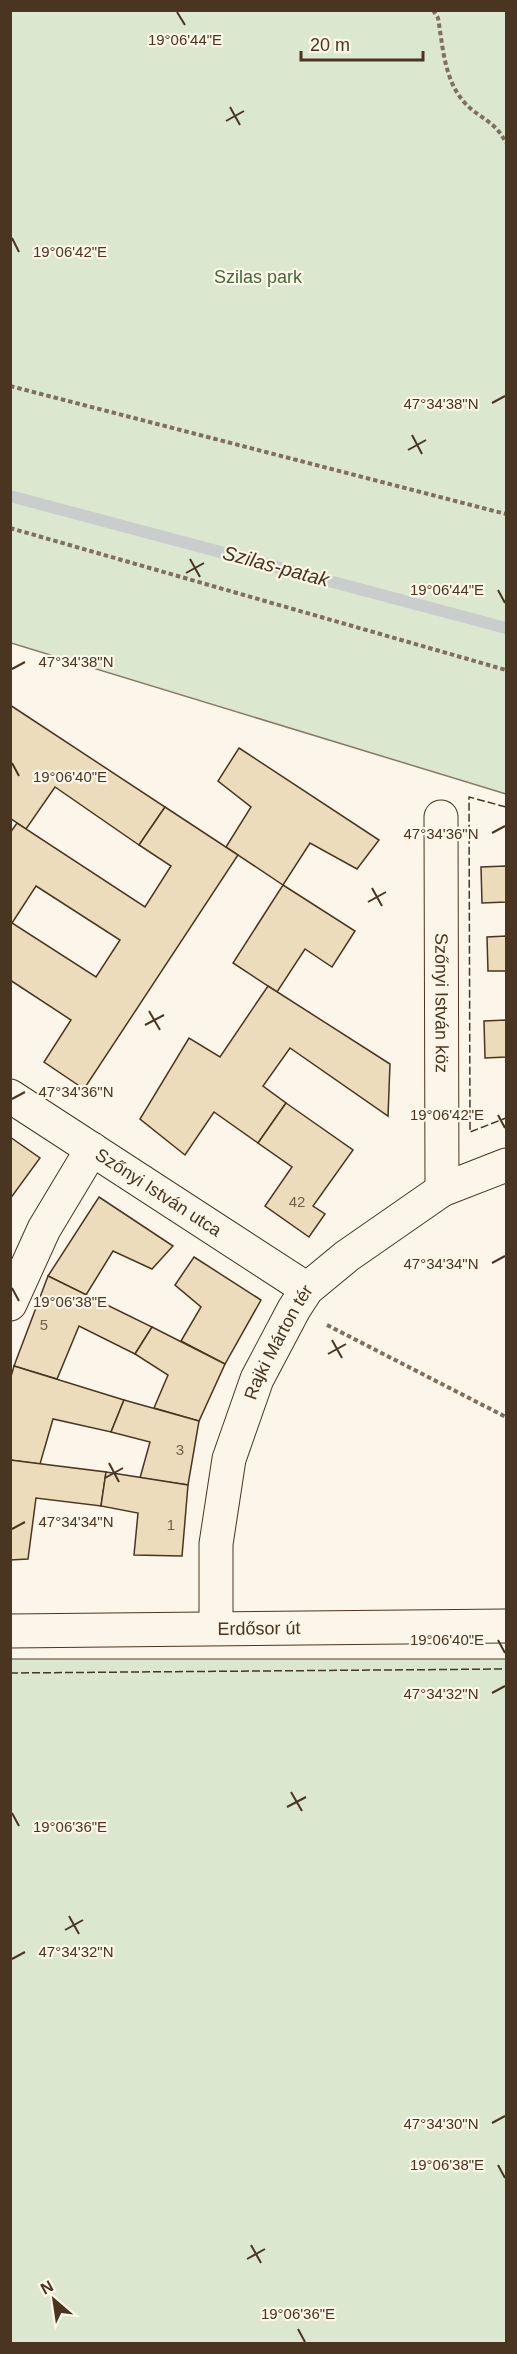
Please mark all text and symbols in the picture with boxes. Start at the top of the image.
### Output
scale bar [301,24,422,62]
text: 19°06'44"E [148,31,222,48]
text: 20 m [310,35,350,55]
text: 19°06'42"E [33,243,107,260]
park label: Szilas park [214,267,303,287]
text: 47°34'38"N [403,395,479,412]
water label: Szilas-patak [221,541,332,591]
text: 19°06'44"E [410,581,484,598]
text: 47°34'38"N [38,653,114,670]
text: 19°06'40"E [33,768,107,785]
text: 47°34'36"N [403,825,479,842]
street label: Szőnyi István köz [431,933,452,1073]
text: 47°34'36"N [38,1083,114,1100]
text: 19°06'42"E [410,1106,484,1123]
street label: Szőnyi István utca [92,1144,226,1241]
house number: 42 [289,1193,305,1210]
text: 47°34'34"N [403,1255,479,1272]
street label: Rajki Márton tér [241,1281,317,1402]
text: 19°06'38"E [33,1293,107,1310]
house number: 5 [40,1316,48,1333]
house number: 3 [176,1441,184,1458]
text: 47°34'34"N [38,1513,114,1530]
house number: 1 [167,1516,175,1533]
street label: Erdősor út [217,1618,301,1639]
text: 19°06'40"E [410,1631,484,1648]
text: 47°34'32"N [403,1685,479,1702]
text: 19°06'36"E [33,1818,107,1835]
text: 47°34'32"N [38,1943,114,1960]
text: 47°34'30"N [403,2115,479,2132]
text: 19°06'38"E [410,2156,484,2173]
north arrow [24,2270,84,2330]
text: N [38,2277,56,2298]
text: 19°06'36"E [261,2305,335,2322]

